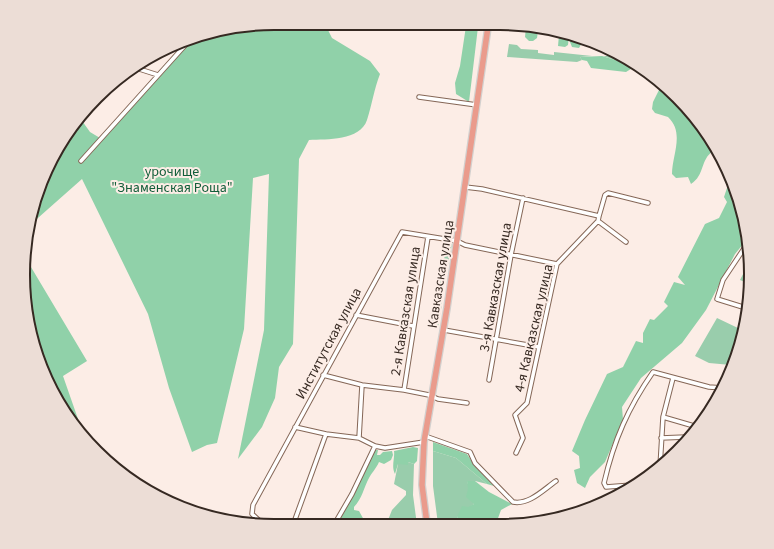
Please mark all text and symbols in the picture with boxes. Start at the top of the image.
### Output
park label: урочище "Знаменская Роща" [111,162,233,198]
street label: Кавказская улица [423,219,459,330]
street label: 3-я Кавказская улица [475,221,517,353]
street label: 2-я Кавказская улица [386,245,426,377]
street label: 4-я Кавказская улица [510,262,558,394]
street label: Институтская улица [291,284,367,403]

